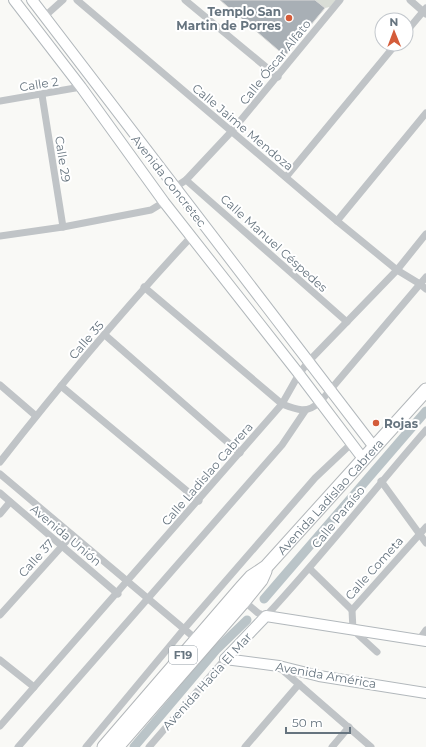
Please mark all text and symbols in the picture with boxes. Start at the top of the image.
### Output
place label: Templo San Martin de Porres [176,4,282,33]
north arrow [374,12,414,52]
marker: Templo San Martin de Porres [284,13,294,23]
text: N [389,15,398,29]
street label: Calle Óscar Alfato [236,16,314,108]
street label: Calle 2 [18,74,60,94]
street label: Calle Jaime Mendoza [189,80,297,174]
street label: Avenida Concretec [128,132,210,230]
street label: Calle 29 [52,135,74,183]
street label: Calle Manuel Céspedes [217,191,331,295]
street label: Calle 35 [65,318,107,362]
place label: Rojas [384,416,419,431]
marker: Rojas [371,418,381,428]
street label: Calle Ladislao Cabrera [158,419,256,529]
street label: Avenida Ladislao Cabrera [274,435,386,557]
street label: Calle Paraíso [308,483,368,551]
street label: Avenida Unión [27,501,105,569]
street label: Calle Cometa [342,533,406,603]
street label: Calle 37 [15,536,57,580]
street label: Avenida Hacia El Mar [159,629,255,733]
road number: F19 [169,646,197,664]
street label: Avenida América [275,659,377,691]
scale bar [286,709,350,735]
text: 50 m [292,715,323,730]

